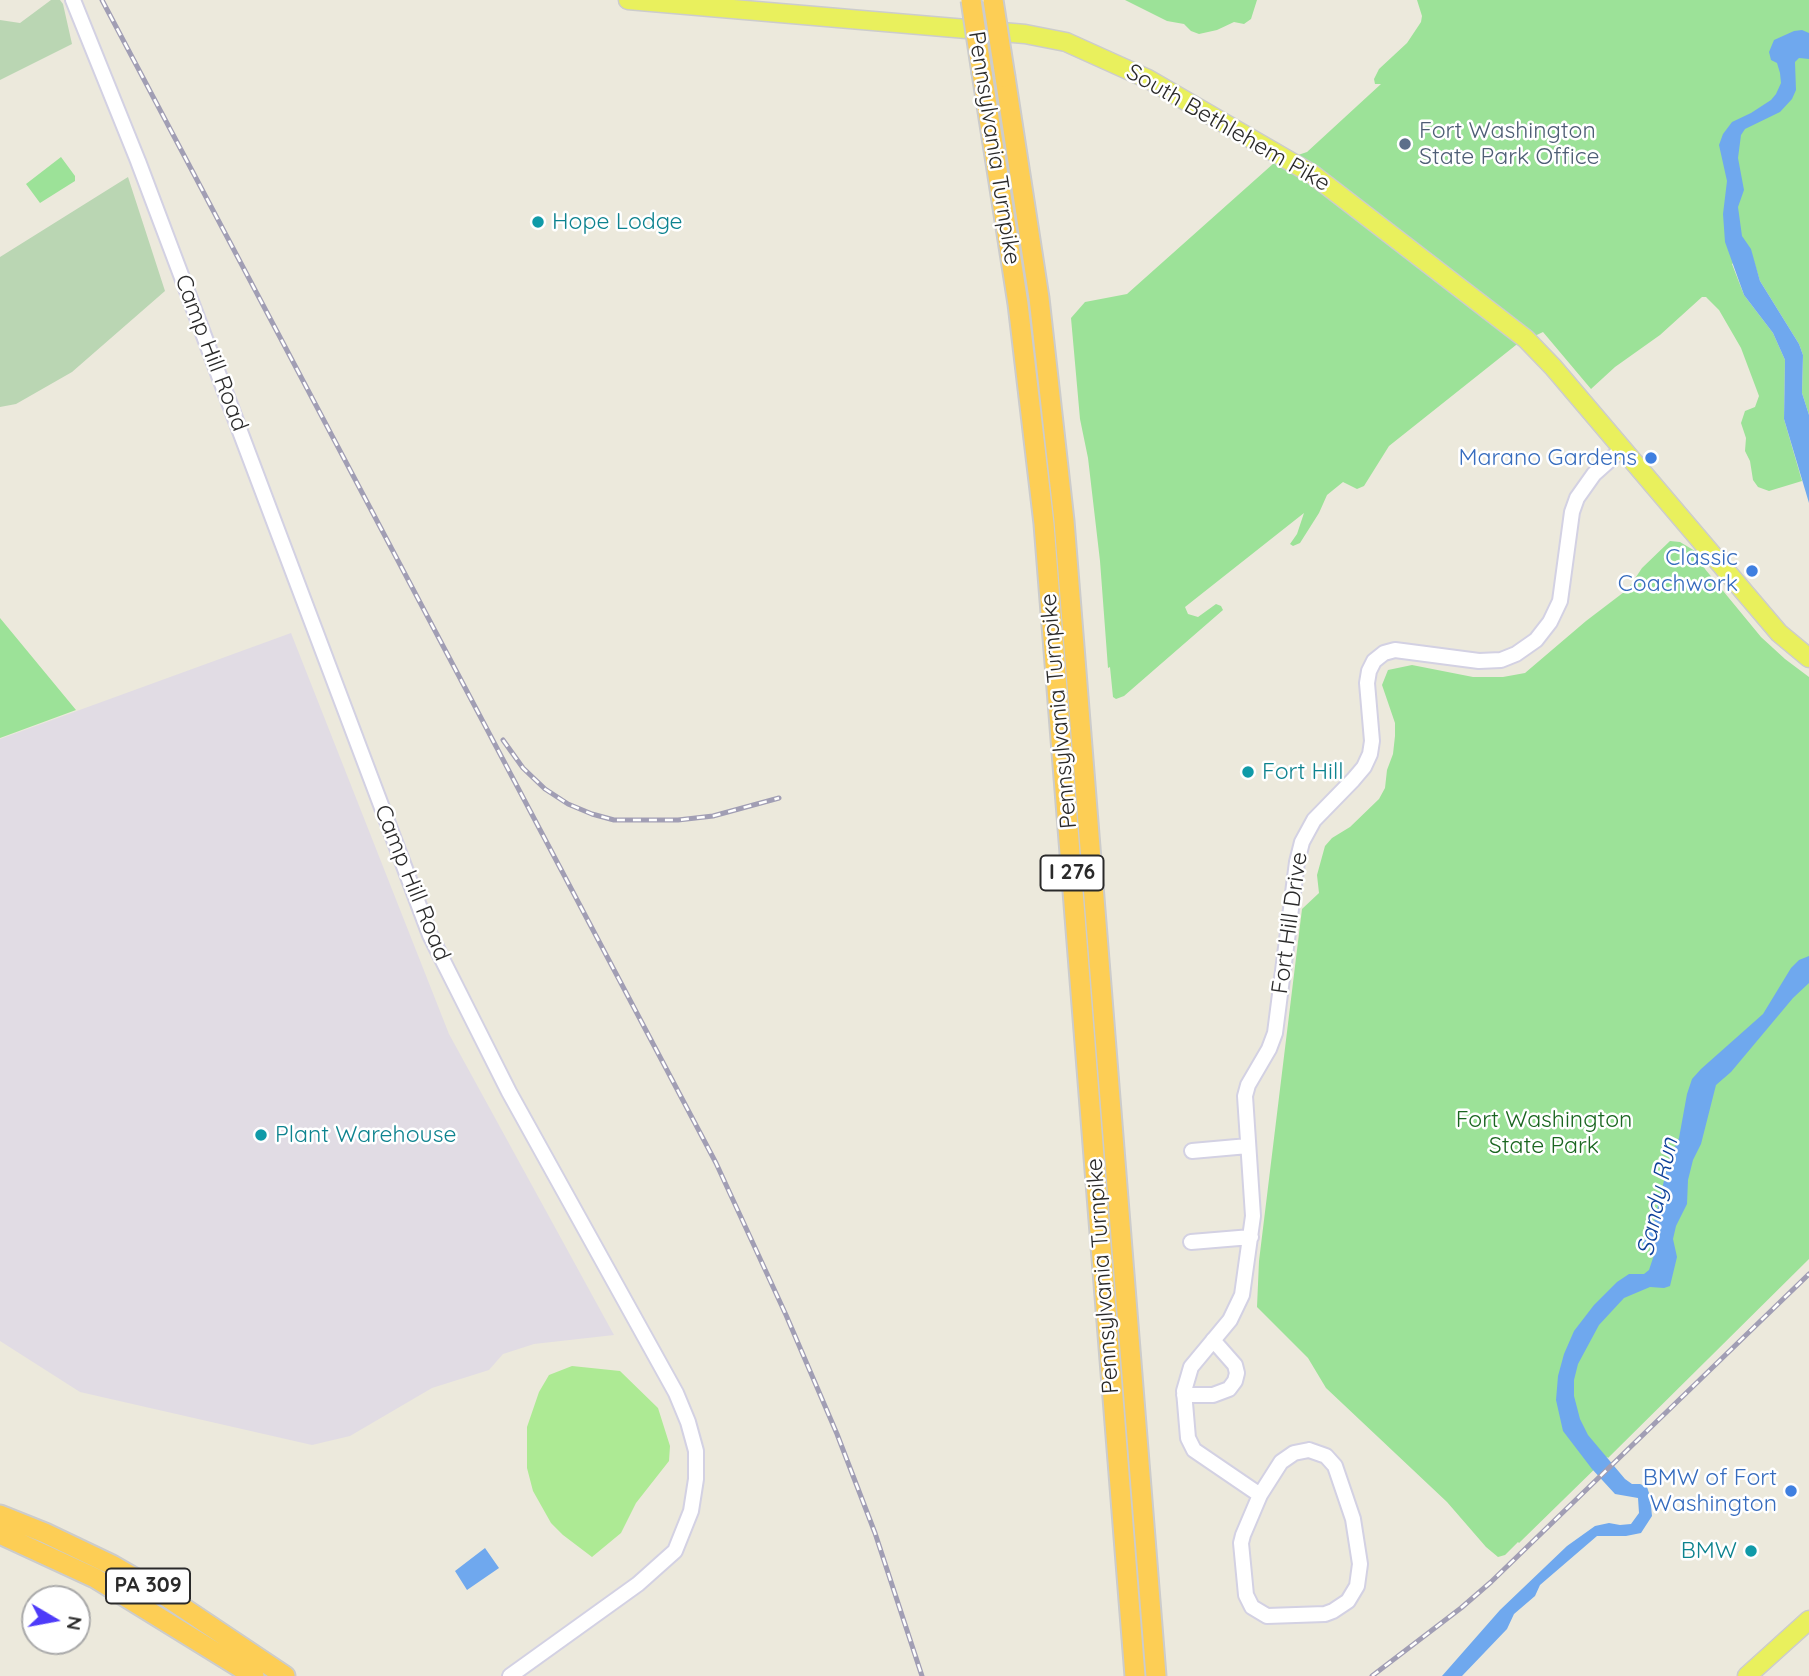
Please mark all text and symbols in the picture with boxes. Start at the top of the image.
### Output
street label: Pennsylvania Turnpike [962,29,1026,267]
street label: South Bethlehem Pike [1121,58,1335,198]
place label: Fort Washington State Park Office [1419,117,1600,171]
marker: Fort Washington State Park Office [1397,136,1413,152]
place label: Hope Lodge [552,208,683,236]
marker: Hope Lodge [530,214,546,230]
street label: Camp Hill Road [168,271,254,435]
place label: Marano Gardens [1458,444,1637,472]
marker: Marano Gardens [1643,450,1659,466]
place label: Classic Coachwork [1618,544,1738,598]
marker: Classic Coachwork [1744,563,1760,579]
street label: Pennsylvania Turnpike [1035,592,1083,830]
place label: Fort Hill [1262,758,1344,786]
marker: Fort Hill [1240,764,1256,780]
street label: Camp Hill Road [368,801,456,965]
street label: Fort Hill Drive [1266,850,1314,996]
road number: I 276 [1040,856,1104,890]
park label: Fort Washington State Park [1456,1106,1632,1160]
place label: Plant Warehouse [275,1121,456,1149]
marker: Plant Warehouse [253,1127,269,1143]
water label: Sandy Run [1631,1135,1685,1259]
street label: Pennsylvania Turnpike [1081,1157,1125,1395]
place label: BMW of Fort Washington [1643,1464,1777,1518]
marker: BMW of Fort Washington [1783,1483,1799,1499]
place label: BMW [1681,1537,1737,1565]
marker: BMW [1743,1543,1759,1559]
road number: PA 309 [106,1568,190,1604]
north arrow [21,1585,91,1655]
text: N [62,1614,88,1632]

